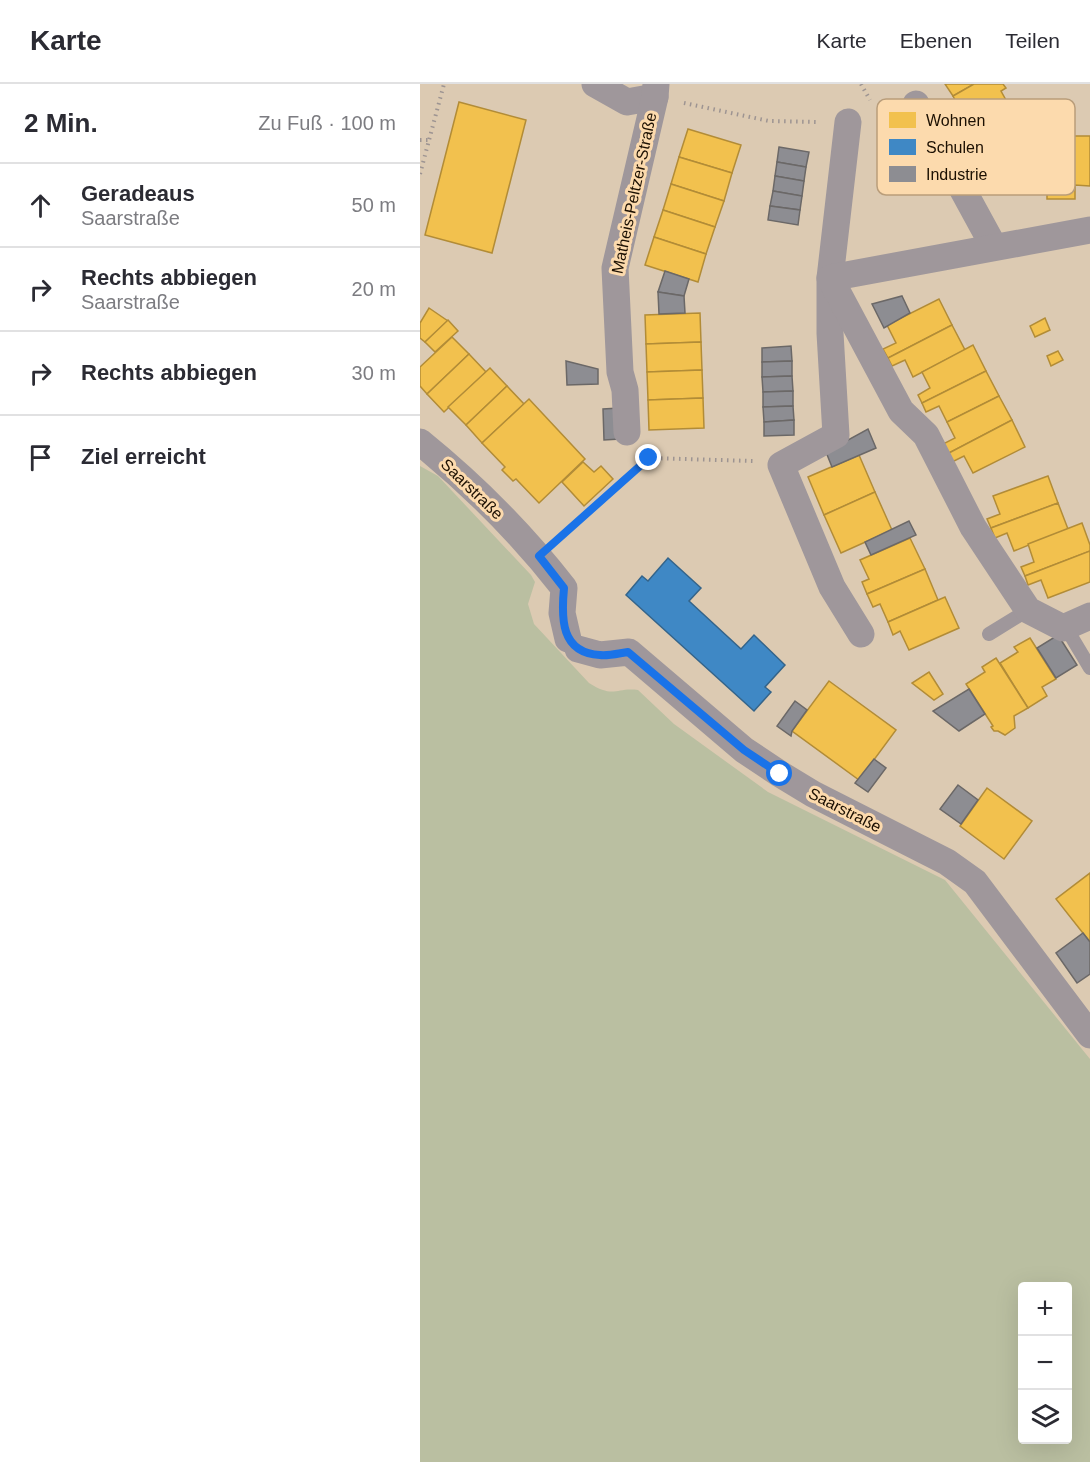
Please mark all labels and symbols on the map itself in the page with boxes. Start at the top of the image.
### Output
legend [877,99,1075,195]
street label: Matheis-Peltzer-Straße [609,111,659,275]
text: Wohnen [926,112,985,129]
text: Schulen [926,139,984,156]
text: Industrie [926,166,987,183]
route end [635,444,661,470]
street label: Saarstraße [438,455,506,523]
route start [766,760,792,786]
street label: Saarstraße [806,784,884,836]

